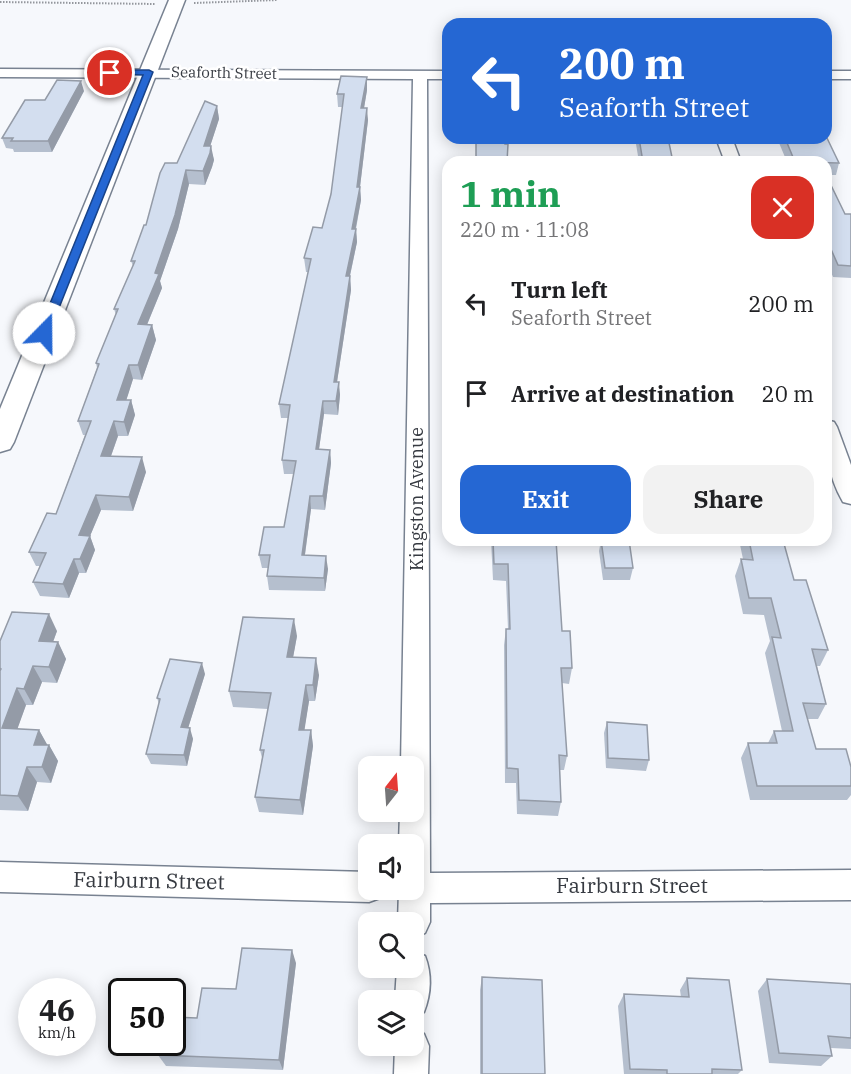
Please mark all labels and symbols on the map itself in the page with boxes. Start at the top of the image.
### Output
pin [84,47,135,98]
street label: Seaforth Street [171,62,277,83]
position arrow [12,301,76,365]
street label: Kingston Avenue [405,427,428,571]
north arrow [358,756,424,822]
street label: Fairburn Street [73,865,225,895]
street label: Fairburn Street [556,871,708,899]
speed limit sign: 50 [108,978,186,1056]

